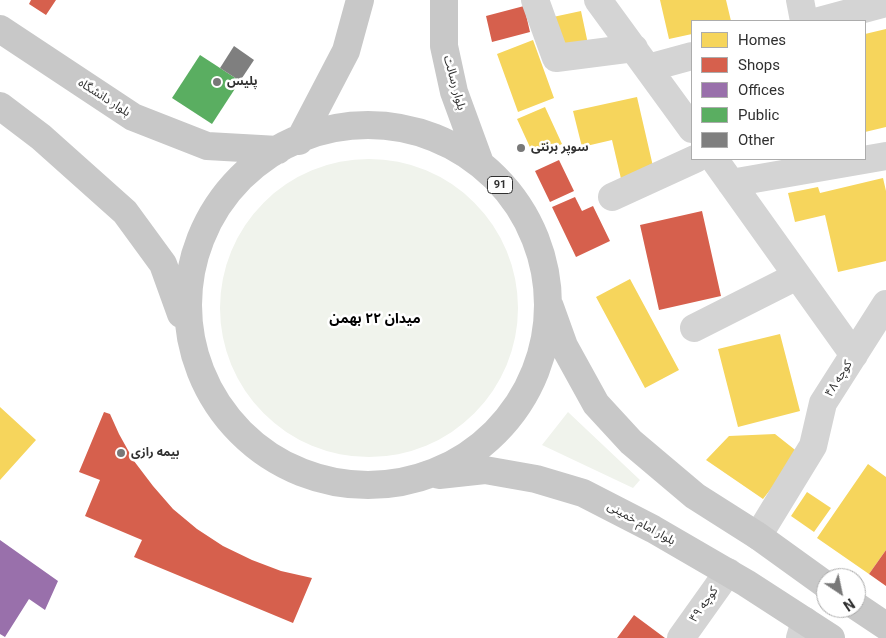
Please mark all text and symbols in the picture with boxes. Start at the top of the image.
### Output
legend [691,20,866,160]
text: Homes [738,31,786,49]
street label: بلوار رسالت [440,54,468,112]
text: Shops [738,56,780,74]
place label: پلیس [227,75,258,89]
street label: بلوار دانشگاه [75,76,133,120]
marker: پلیس [211,76,223,88]
text: Offices [738,81,785,99]
text: Public [738,106,779,124]
text: Other [738,131,775,149]
place label: سوپر برنتی [531,141,589,155]
marker: سوپر برنتی [515,142,527,154]
road number: 91 [488,176,512,194]
district label: میدان ۲۲ بهمن [329,311,421,327]
street label: کوچه ۴۸ [822,358,856,400]
place label: بیمه رازی [131,446,179,460]
marker: بیمه رازی [115,447,127,459]
street label: بلوار امام خمینی [604,499,678,549]
north arrow [816,568,866,618]
street label: کوچه ۴۹ [687,584,721,626]
text: N [840,595,857,614]

